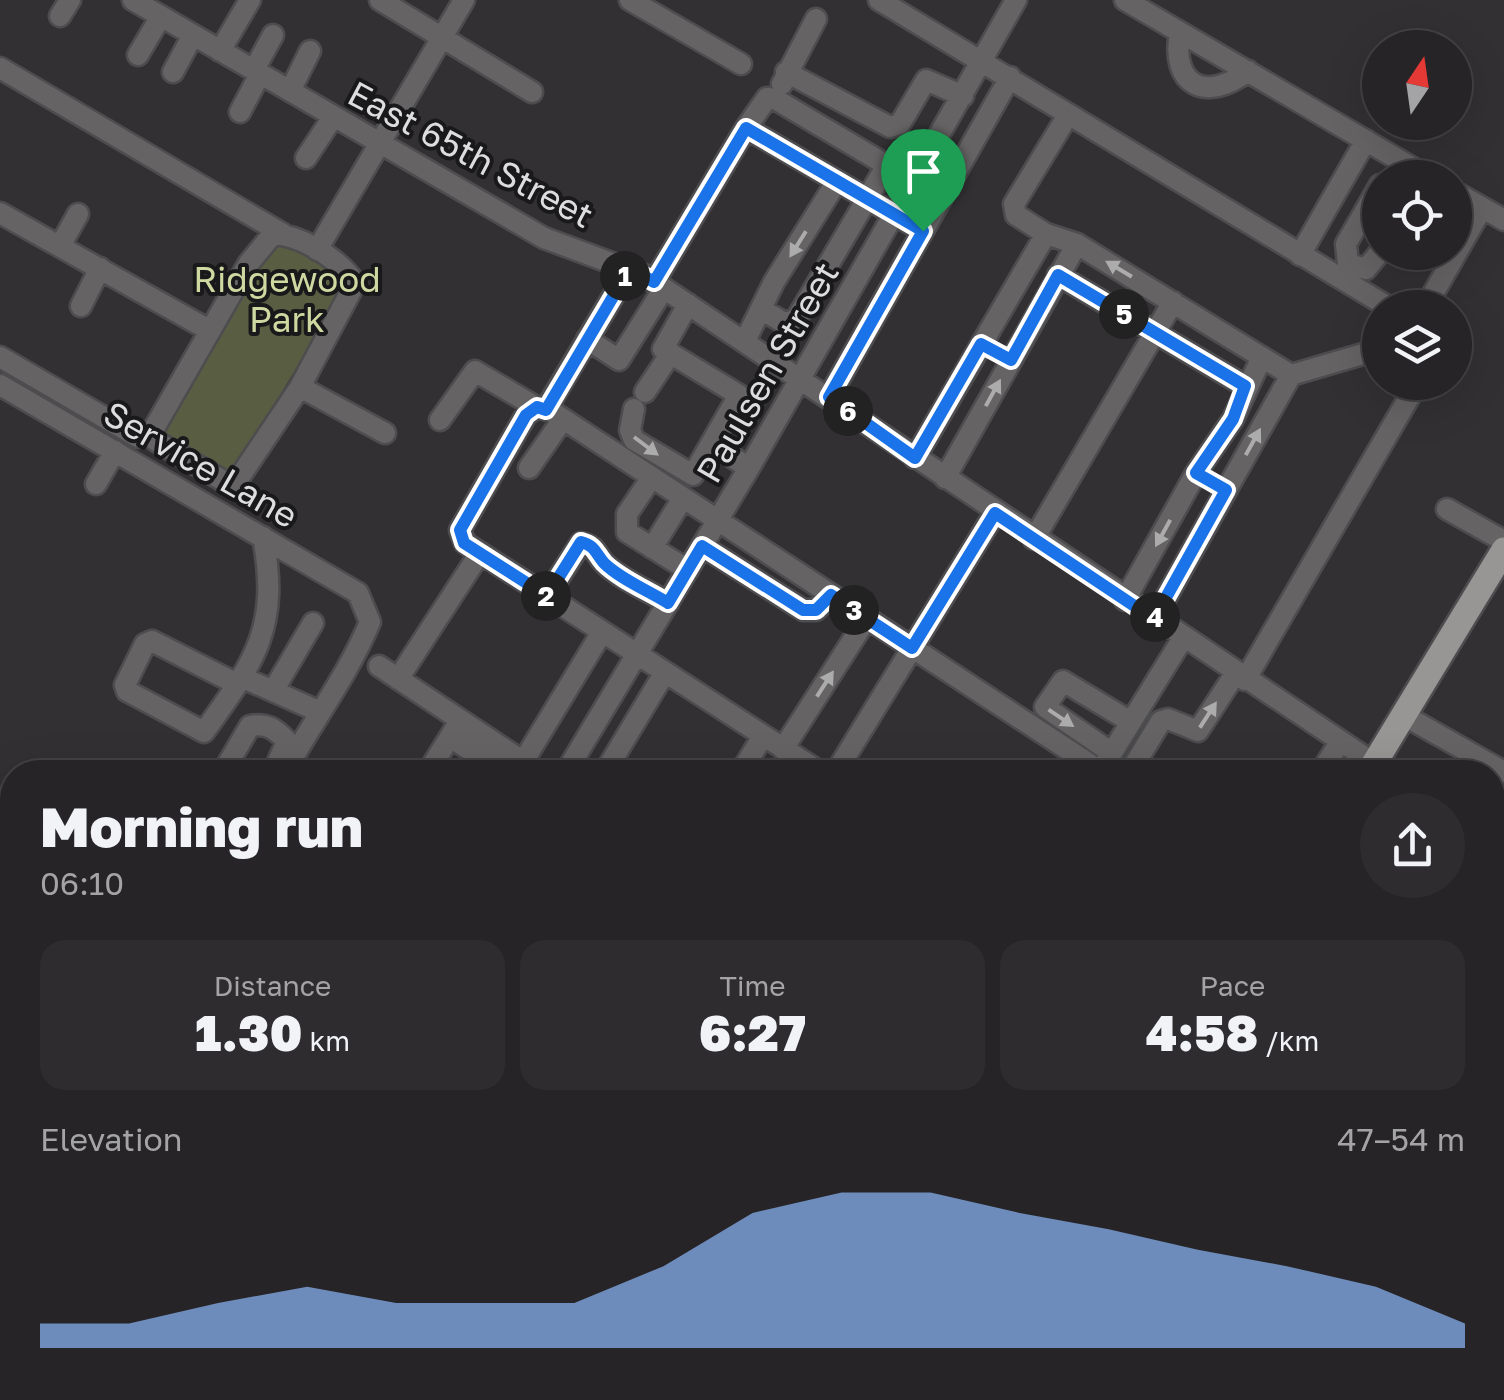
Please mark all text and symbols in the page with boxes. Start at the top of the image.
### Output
north arrow [1362,30,1472,140]
map controls [1362,30,1472,400]
street label: East 65th Street [341,72,601,236]
pin [881,129,966,232]
icon: arrive [896,144,951,199]
button: locate [1362,160,1472,270]
one-way arrow [789,231,807,258]
pin: 1 [600,251,650,301]
street label: Paulsen Street [687,254,847,490]
park label: Ridgewood Park [193,258,381,340]
text: 1 [618,259,632,292]
one-way arrow [1105,261,1133,278]
pin: 5 [1099,289,1149,339]
button: layers [1362,290,1472,400]
text: 5 [1115,297,1133,330]
one-way arrow [984,378,1001,407]
pin: 6 [823,386,873,436]
street label: Service Lane [97,392,305,536]
text: 6 [839,394,857,427]
one-way arrow [1244,428,1261,457]
one-way arrow [633,436,659,457]
one-way arrow [1155,518,1172,547]
pin: 2 [521,571,571,621]
text: 2 [537,579,555,612]
pin: 3 [829,585,879,635]
pin: 4 [1130,592,1180,642]
text: 3 [845,593,863,626]
text: 4 [1146,600,1164,633]
one-way arrow [816,670,834,697]
one-way arrow [1199,701,1217,728]
one-way arrow [1048,708,1075,727]
text: Morning run [40,793,363,859]
button: share [1360,793,1465,898]
text: 06:10 [40,864,124,902]
text: Distance [214,969,331,1002]
text: Time [720,969,785,1002]
text: Pace [1200,969,1265,1002]
text: 1.30 [195,1002,302,1062]
text: 6:27 [699,1002,806,1062]
text: 4:58 [1146,1002,1258,1062]
text: km [302,1024,350,1057]
text: /km [1258,1024,1319,1057]
text: Elevation [40,1120,182,1158]
text: 47–54 m [1337,1120,1465,1158]

